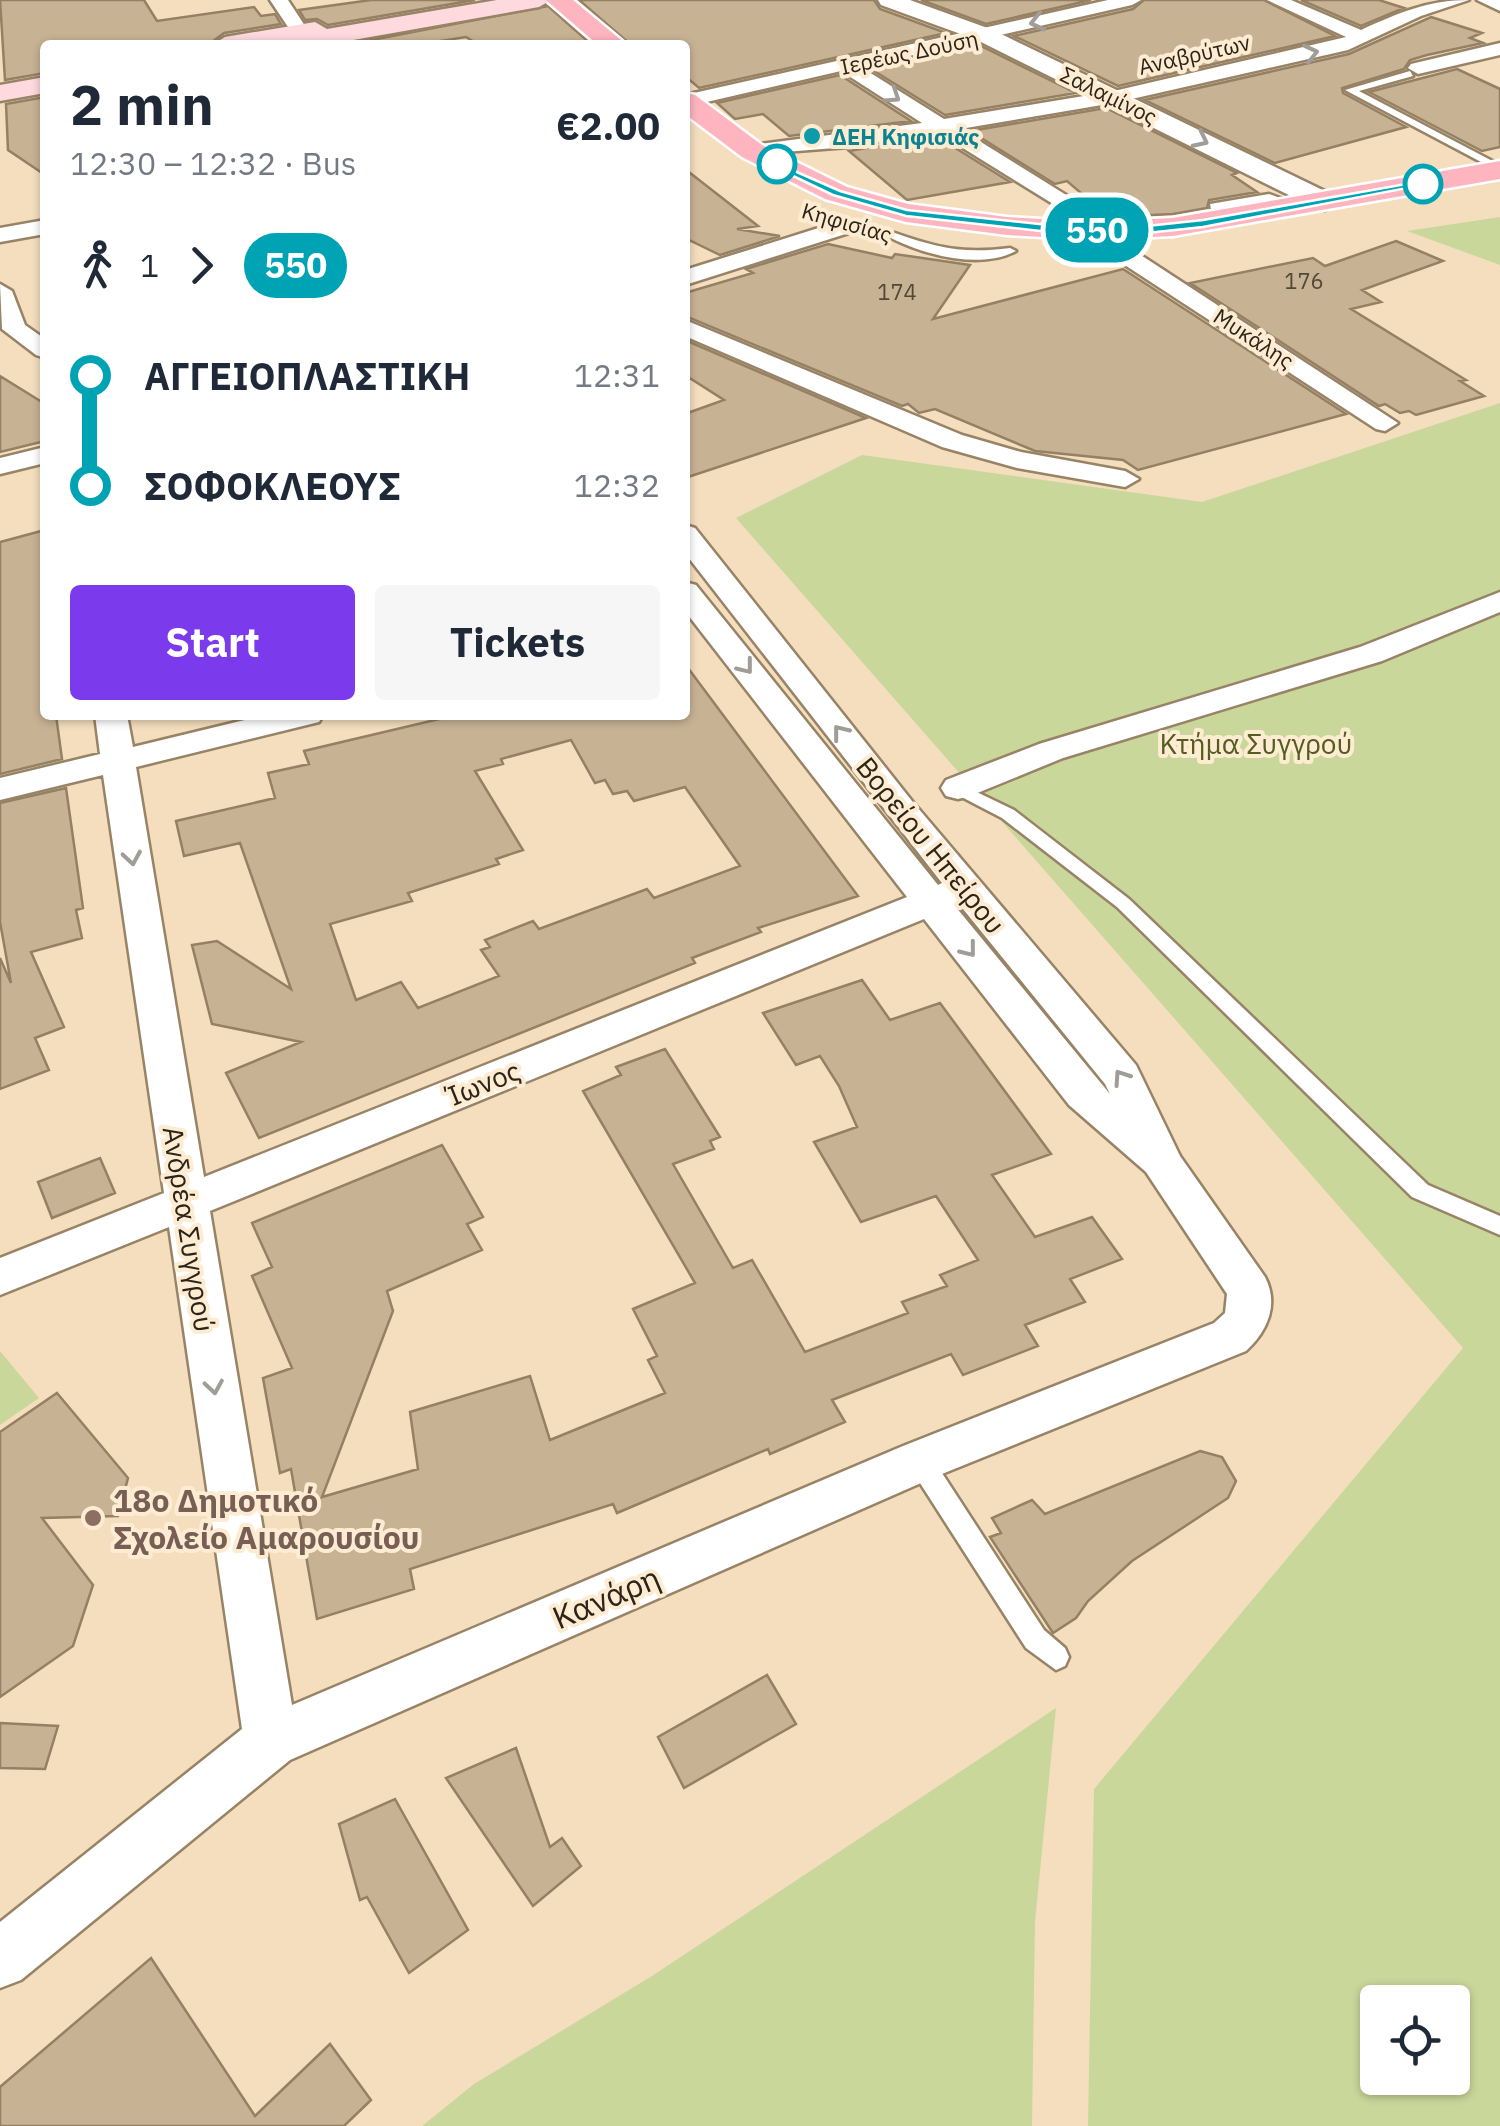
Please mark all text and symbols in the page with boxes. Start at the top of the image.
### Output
one-way arrow [1029,10,1046,31]
street label: Ιερέως Δούση [837,23,981,81]
street label: Αναβρύτων [1135,27,1253,81]
one-way arrow [1302,43,1319,64]
street label: Σαλαμίνος [1056,59,1162,131]
text: 2 min [70,69,214,140]
one-way arrow [883,84,901,103]
text: €2.00 [556,101,660,150]
place label: ΔΕΗ Κηφισιάς [832,122,979,151]
marker: ΔΕΗ Κηφισιάς [801,125,823,147]
one-way arrow [1190,128,1208,147]
text: 12:30 – 12:32 · Bus [70,142,356,184]
unlabelled marker [758,145,796,183]
unlabelled marker [1404,165,1442,203]
street label: Κηφισίας [799,195,895,249]
line badge: 550 [1040,198,1154,262]
text: 550 [1065,207,1129,253]
icon: walk [70,238,125,293]
icon: forward [174,238,229,293]
text: 550 [264,242,327,288]
text: 1 [140,244,159,286]
house number: 176 [1284,266,1324,295]
house number: 174 [877,277,917,306]
street label: Μυκάλης [1208,301,1300,375]
text: ΑΓΓΕΙΟΠΛΑΣΤΙΚΗ [144,351,470,400]
text: 12:31 [574,354,660,396]
text: ΣΟΦΟΚΛΕΟΥΣ [144,461,401,510]
text: 12:32 [574,464,660,506]
button: Start [70,585,355,700]
button: Tickets [375,585,660,700]
one-way arrow [734,656,752,674]
park label: Κτήμα Συγγρού [1160,725,1352,762]
one-way arrow [834,726,852,744]
street label: Βορείου Ηπείρου [848,749,1014,941]
one-way arrow [120,850,141,867]
one-way arrow [957,938,975,956]
street label: Ίωνος [440,1051,525,1115]
one-way arrow [1115,1070,1133,1089]
street label: Ανδρέα Συγγρού [154,1124,224,1334]
one-way arrow [202,1379,223,1395]
place label: 18ο Δημοτικό Σχολείο Αμαρουσίου [113,1479,419,1558]
marker: 18ο Δημοτικό Σχολείο Αμαρουσίου [82,1507,104,1529]
street label: Κανάρη [546,1556,666,1638]
map controls [1360,1985,1470,2095]
button: locate [1360,1985,1470,2095]

